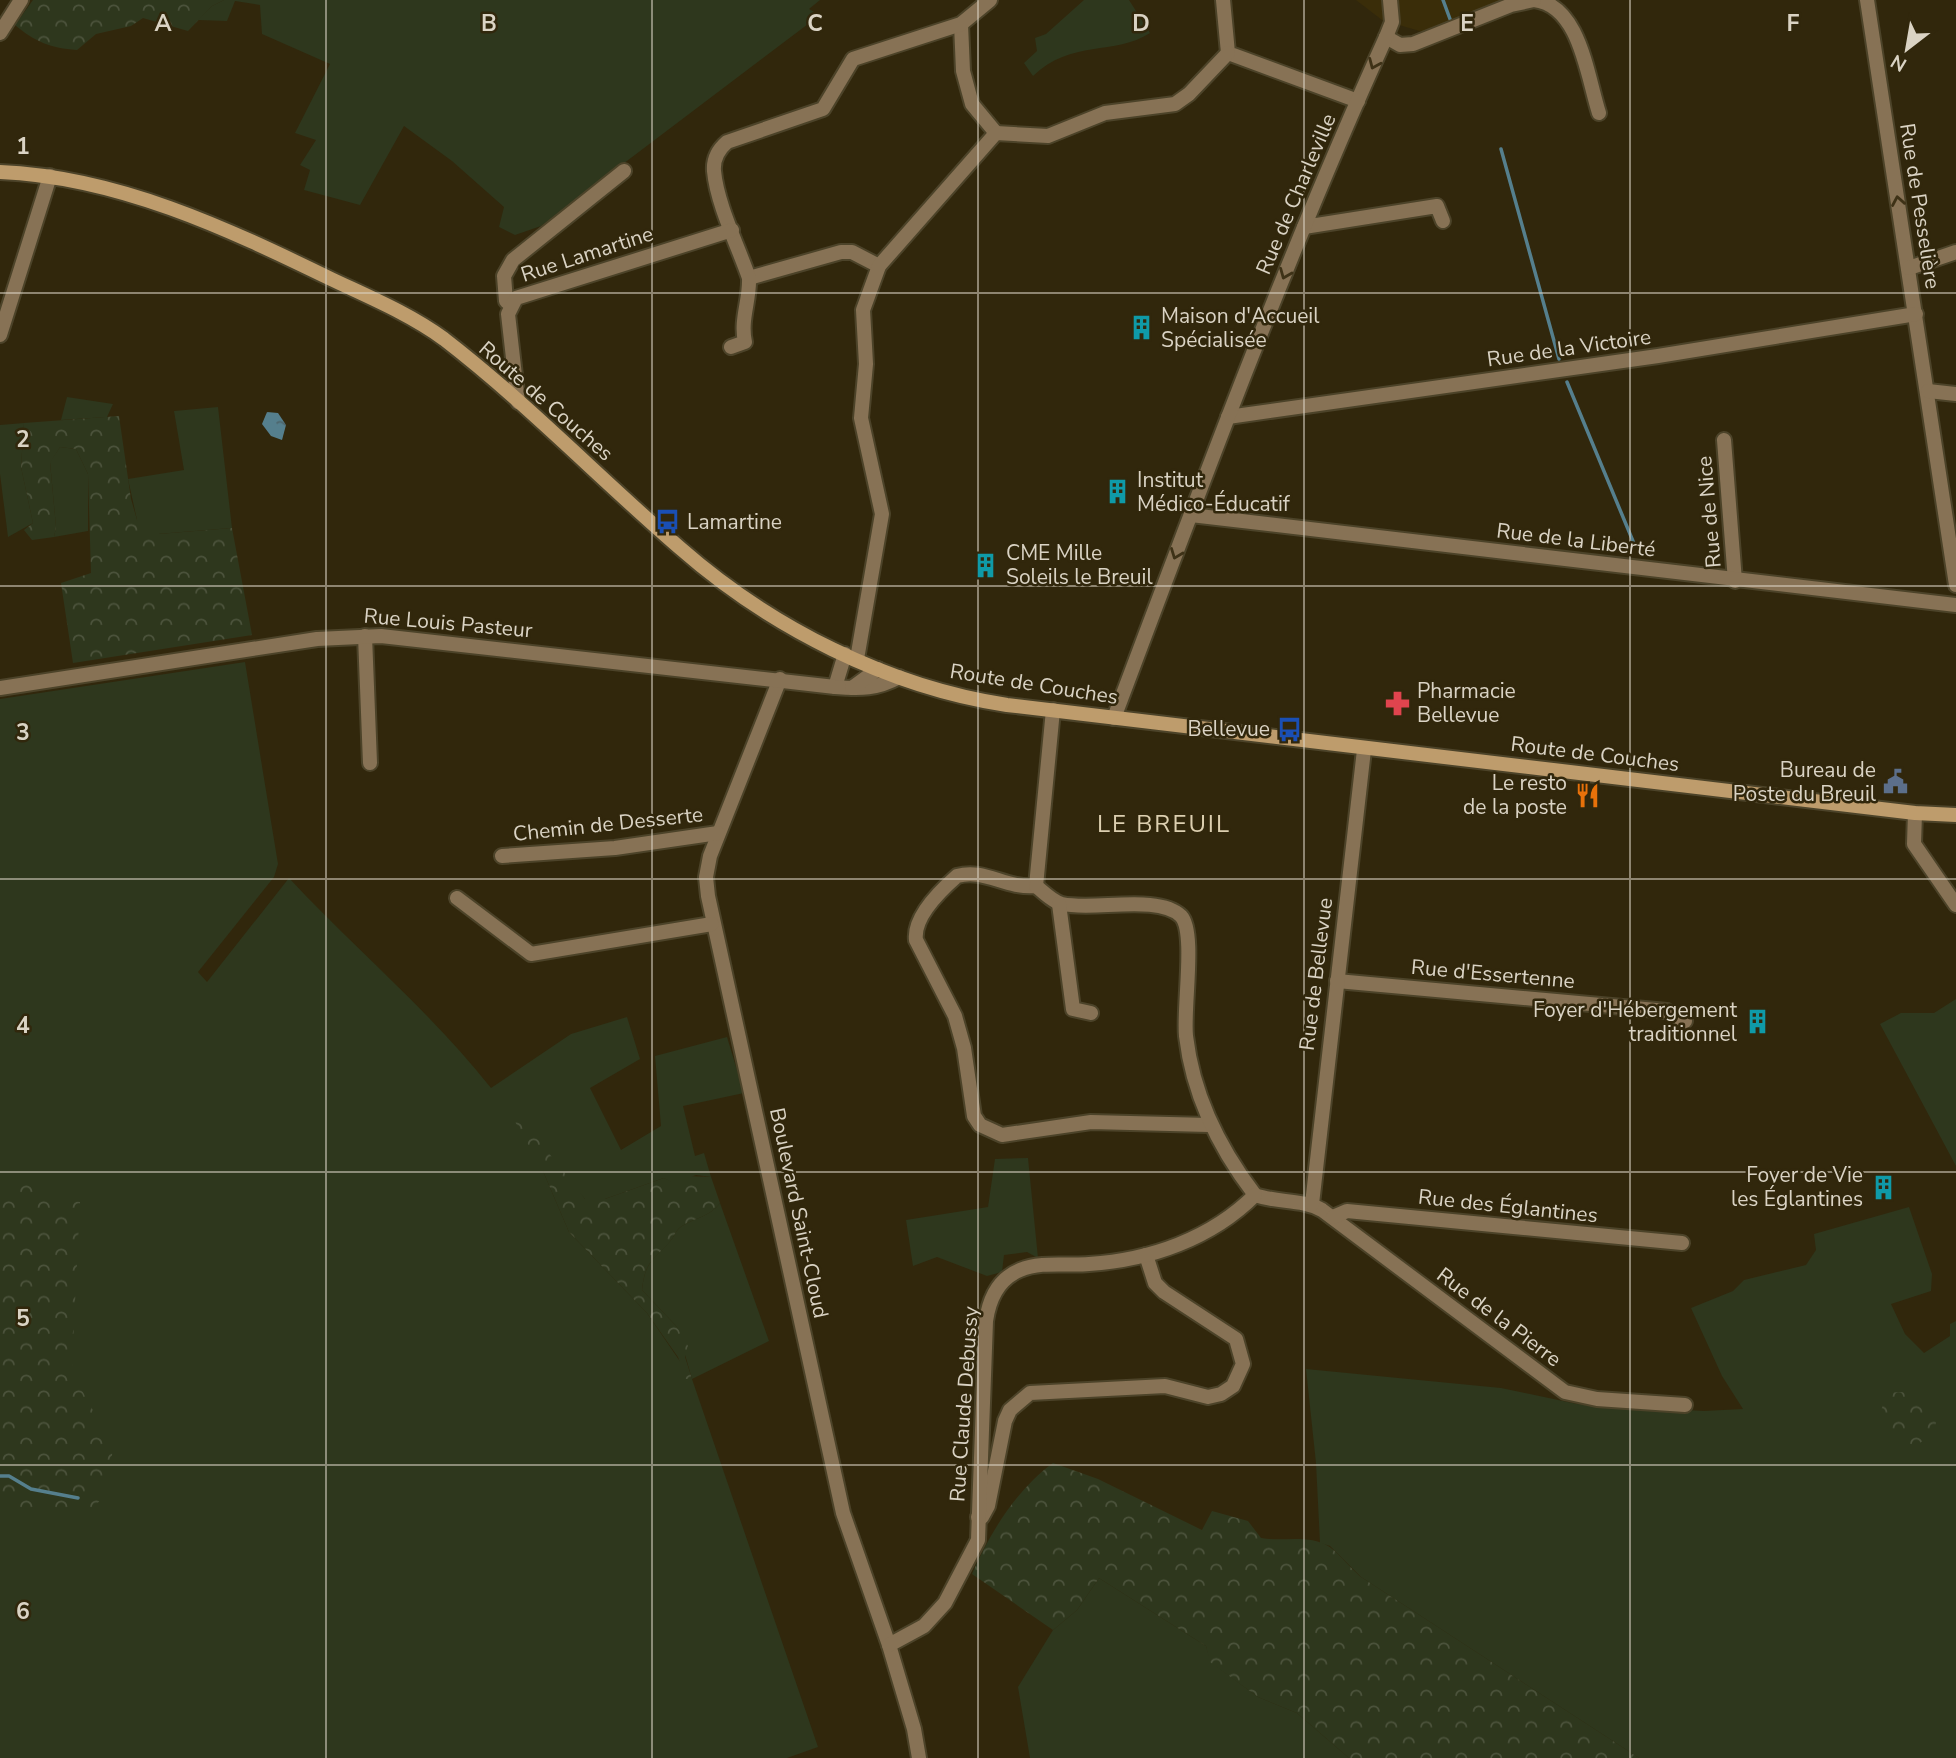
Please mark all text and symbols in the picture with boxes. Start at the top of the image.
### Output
text: A [154,8,172,39]
text: B [481,8,497,39]
text: C [807,8,823,39]
text: D [1132,8,1150,39]
text: E [1460,8,1474,39]
text: F [1787,8,1800,39]
north arrow [1872,14,1942,84]
text: N [1886,48,1912,78]
one-way arrow [1368,57,1382,70]
street label: Rue de Charleville [1249,109,1343,279]
street label: Rue de Pesselière [1893,121,1947,291]
text: 1 [16,131,30,162]
one-way arrow [1891,195,1906,207]
street label: Rue Lamartine [517,219,657,289]
one-way arrow [1279,267,1293,279]
place label: Maison d'Accueil Spécialisée [1161,302,1320,354]
building icon: Maison d'Accueil Spécialisée [1127,314,1155,342]
street label: Rue de la Victoire [1485,323,1653,373]
street label: Route de Couches [473,335,619,467]
text: 2 [16,424,30,455]
street label: Rue de Nice [1690,455,1728,569]
place label: Institut Médico-Éducatif [1137,466,1291,518]
building icon: Institut Médico-Éducatif [1103,478,1131,506]
bus stop icon: Lamartine [653,508,681,536]
place label: Lamartine [687,508,782,536]
street label: Rue de la Liberté [1495,516,1657,564]
place label: CME Mille Soleils le Breuil [1006,539,1153,591]
one-way arrow [1170,548,1184,560]
building icon: CME Mille Soleils le Breuil [972,551,1000,579]
street label: Rue Louis Pasteur [363,602,534,644]
street label: Route de Couches [948,657,1120,711]
place label: Pharmacie Bellevue [1417,677,1516,729]
pharmacy icon: Pharmacie Bellevue [1383,689,1411,717]
place label: Bellevue [1187,715,1270,743]
bus stop icon: Bellevue [1276,715,1304,743]
text: 3 [16,717,30,748]
street label: Route de Couches [1509,730,1681,778]
place label: Bureau de Poste du Breuil [1733,756,1877,808]
public building icon: Bureau de Poste du Breuil [1882,768,1910,796]
place label: Le resto de la poste [1463,769,1567,821]
restaurant icon: Le resto de la poste [1573,781,1601,809]
street label: Chemin de Desserte [512,800,704,848]
district label: LE BREUIL [1097,808,1231,840]
street label: Rue de Bellevue [1293,896,1339,1052]
street label: Rue d'Essertenne [1410,953,1576,995]
place label: Foyer d'Hébergement traditionnel [1533,996,1738,1048]
building icon: Foyer d'Hébergement traditionnel [1743,1008,1771,1036]
text: 4 [16,1010,30,1041]
street label: Boulevard Saint-Cloud [763,1105,835,1321]
place label: Foyer de Vie les Églantines [1731,1161,1863,1213]
building icon: Foyer de Vie les Églantines [1869,1173,1897,1201]
street label: Rue des Églantines [1417,1183,1599,1229]
street label: Rue de la Pierre [1431,1261,1567,1373]
text: 5 [16,1303,30,1334]
street label: Rue Claude Debussy [943,1305,985,1503]
text: 6 [16,1596,30,1627]

